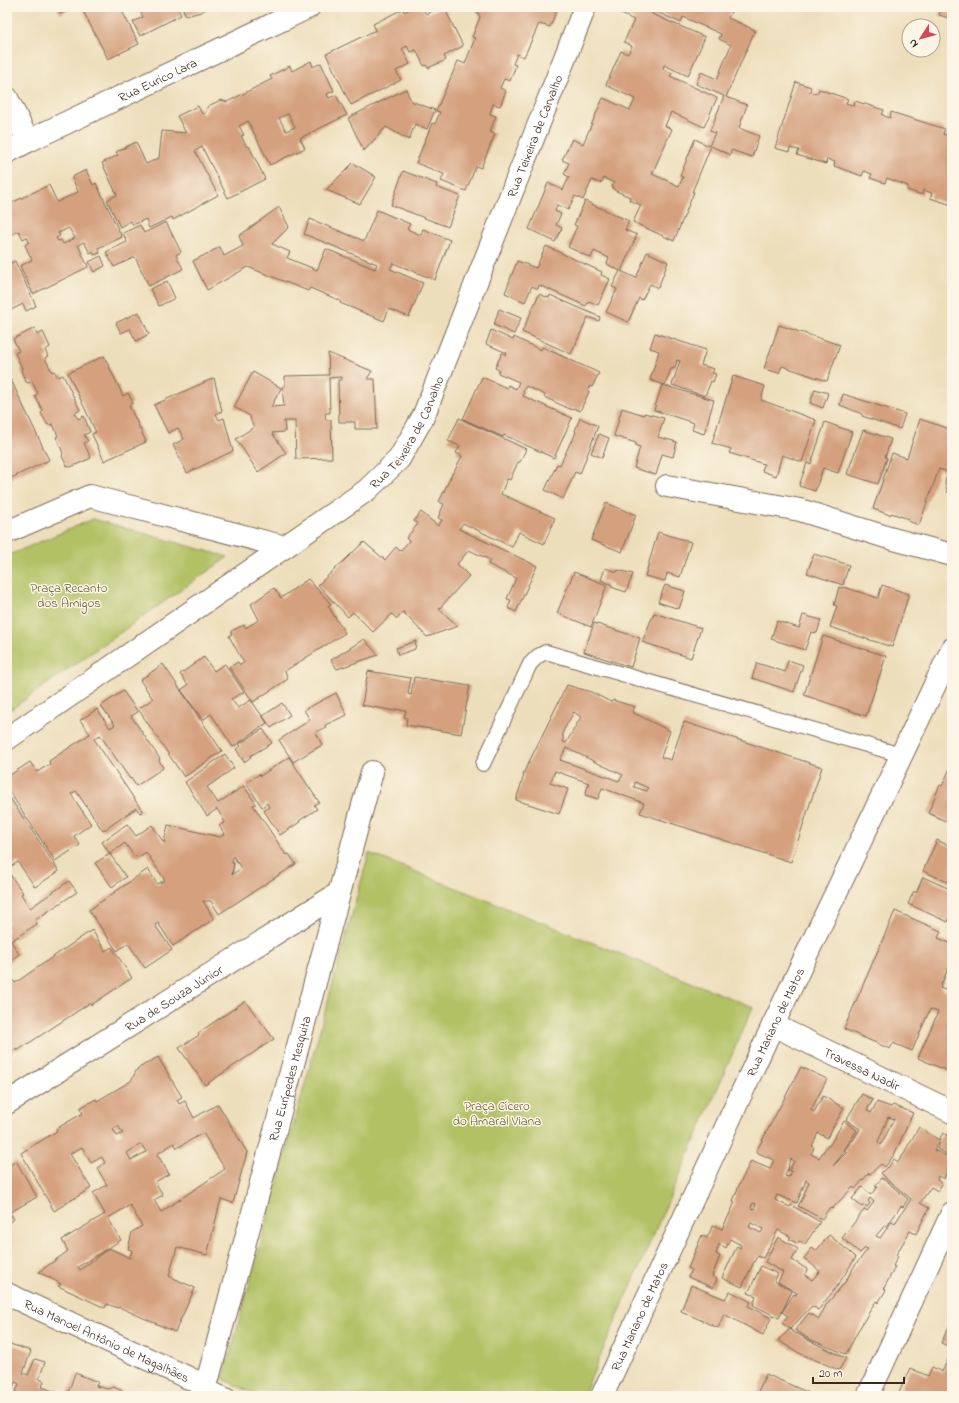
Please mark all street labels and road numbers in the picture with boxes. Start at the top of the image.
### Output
street label: Rua Eurico Lara [115,54,201,108]
street label: Rua Teixeira de Carvalho [503,72,568,201]
street label: Rua Teixeira de Carvalho [366,373,449,494]
street label: Rua de Souza Júnior [122,960,228,1037]
street label: Rua Mariano de Matos [742,964,810,1080]
street label: Rua Eurípedes Mesquita [265,1014,317,1144]
street label: Travessa Nadir [820,1043,904,1097]
street label: Rua Mariano de Matos [607,1258,674,1375]
street label: Rua Manoel Antônio de Magalhães [20,1295,192,1388]

